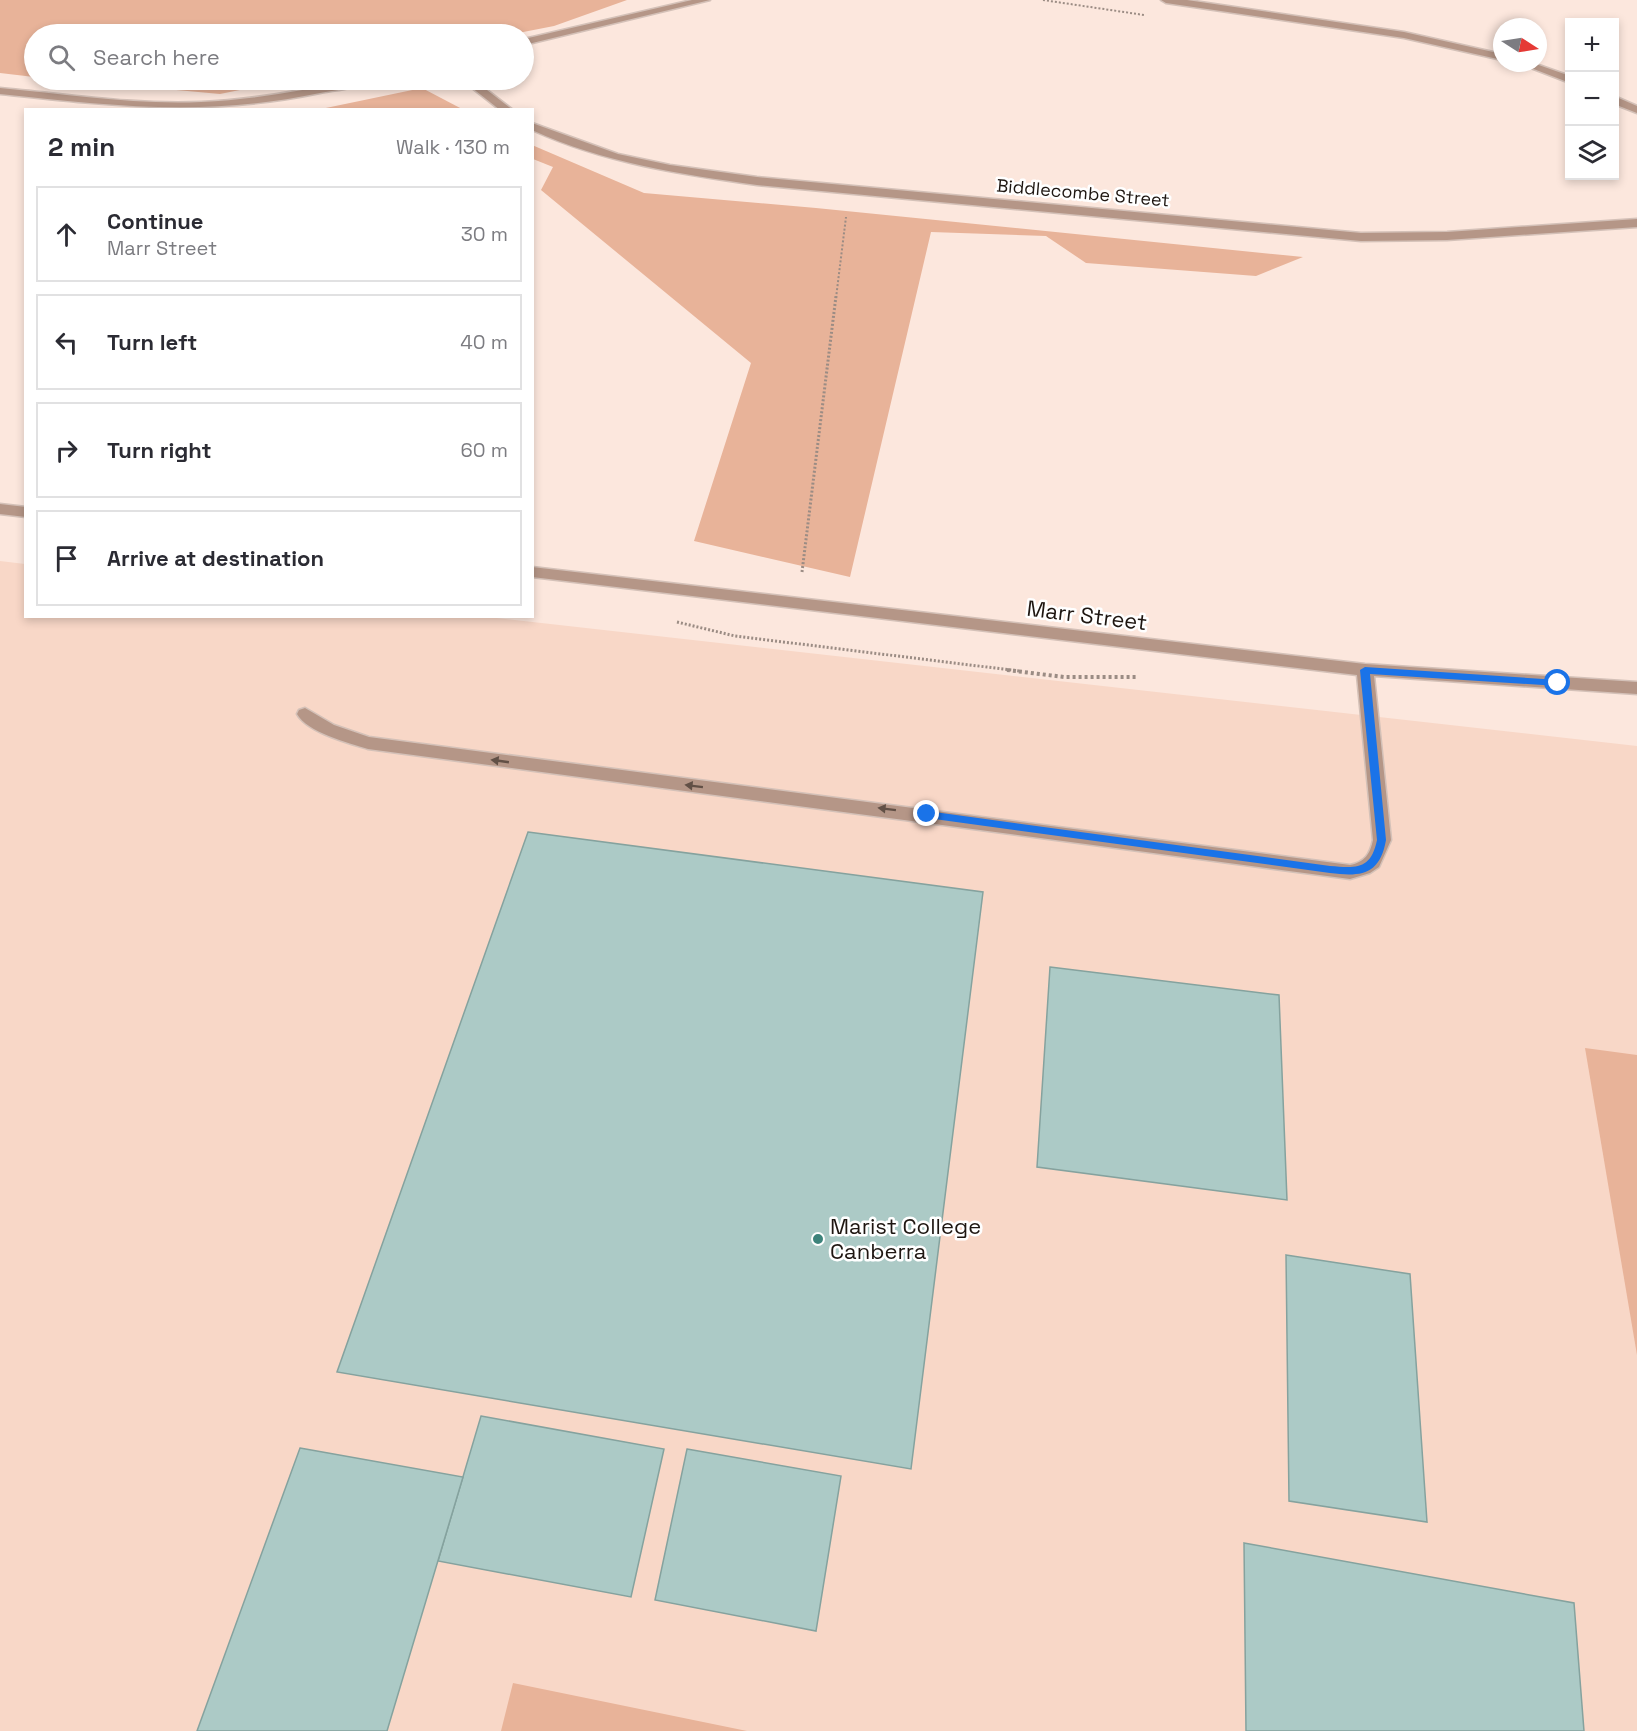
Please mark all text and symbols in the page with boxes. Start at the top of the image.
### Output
north arrow [1493,18,1547,72]
map controls [1565,18,1619,180]
button: + [1565,18,1619,72]
search box [24,24,534,90]
icon: search [45,41,78,74]
text: Search here [93,43,220,71]
button: − [1565,72,1619,126]
button: layers [1565,126,1619,180]
text: 2 min [48,130,115,164]
text: Walk · 130 m [396,134,510,160]
street label: Biddlecombe Street [995,173,1171,212]
text: Continue [107,207,203,235]
icon: ahead [50,218,83,251]
text: 30 m [461,221,508,247]
text: Marr Street [107,235,217,261]
icon: left [50,326,83,359]
text: Turn left [107,328,197,356]
text: 40 m [460,329,508,355]
icon: right [50,434,83,467]
text: Turn right [107,436,212,464]
text: 60 m [461,437,508,463]
icon: arrive [50,542,83,575]
text: Arrive at destination [107,544,324,572]
street label: Marr Street [1025,594,1149,636]
route start [1544,669,1570,695]
one-way arrow [491,757,510,766]
one-way arrow [684,781,703,791]
route end [913,800,939,826]
one-way arrow [878,805,897,814]
place label: Marist College Canberra [830,1212,981,1265]
marker: Marist College Canberra [811,1232,825,1246]

